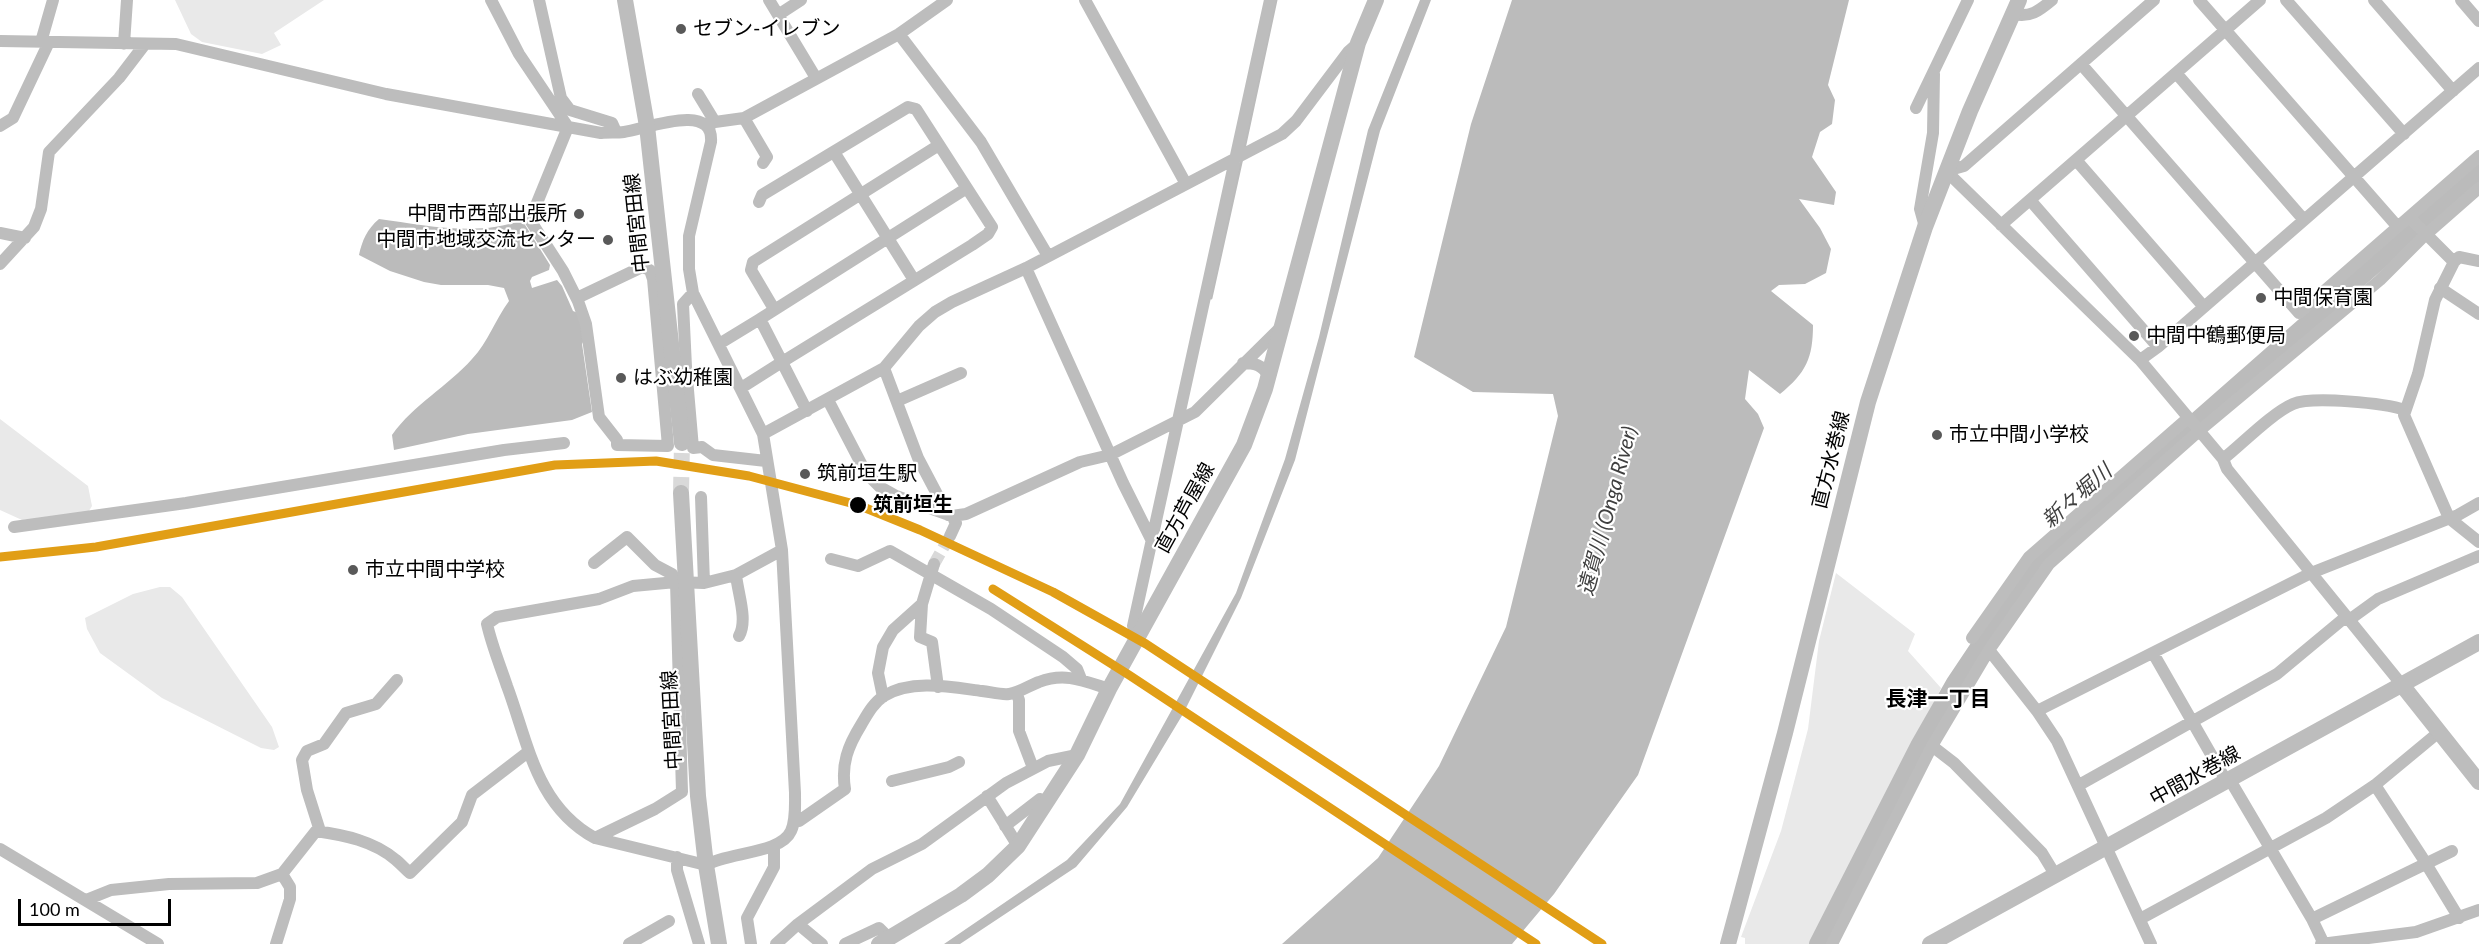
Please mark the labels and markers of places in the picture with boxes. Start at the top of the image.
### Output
place label: セブン-イレブン [693,17,840,41]
marker: セブン-イレブン [674,22,688,36]
place label: 中間市西部出張所 [407,202,567,226]
marker: 中間市西部出張所 [572,207,586,221]
place label: 中間市地域交流センター [376,228,596,252]
marker: 中間市地域交流センター [601,233,615,247]
place label: 中間保育園 [2273,286,2373,310]
marker: 中間保育園 [2254,291,2268,305]
place label: 中間中鶴郵便局 [2146,324,2286,348]
marker: 中間中鶴郵便局 [2127,329,2141,343]
place label: はぶ幼稚園 [633,366,733,390]
marker: はぶ幼稚園 [614,371,628,385]
place label: 市立中間小学校 [1949,423,2089,447]
marker: 市立中間小学校 [1930,428,1944,442]
place label: 筑前垣生駅 [817,462,917,486]
marker: 筑前垣生駅 [798,467,812,481]
place label: 筑前垣生 [873,493,953,517]
marker: 筑前垣生 [848,495,868,515]
place label: 市立中間中学校 [365,558,505,582]
marker: 市立中間中学校 [346,563,360,577]

